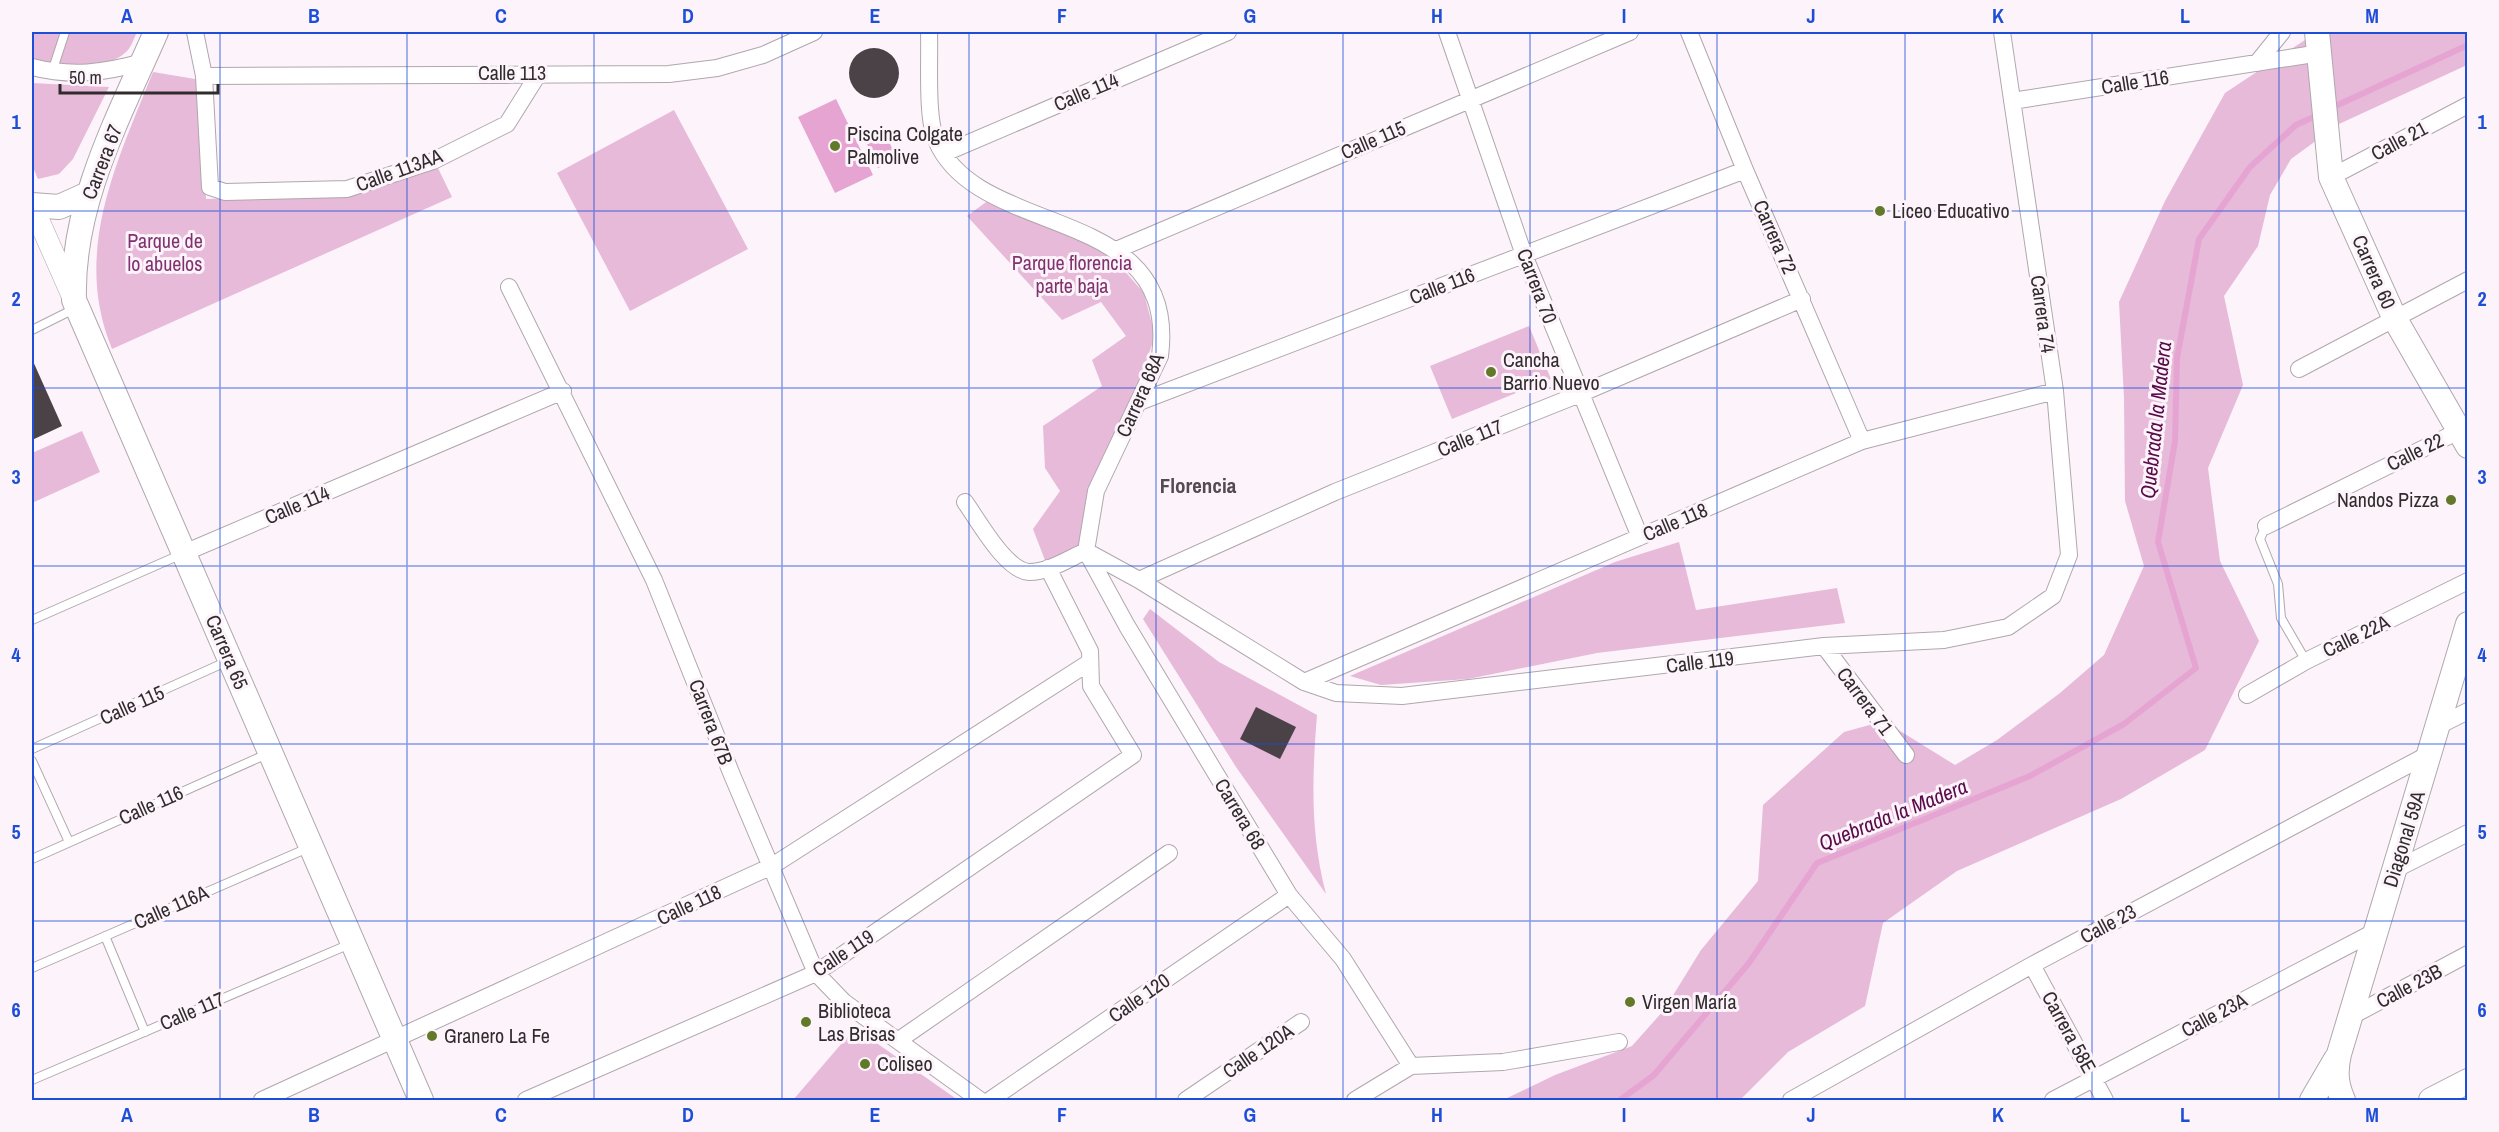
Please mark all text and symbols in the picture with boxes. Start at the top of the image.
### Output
text: A [121,2,133,29]
text: B [308,2,320,29]
text: C [495,2,507,29]
text: D [682,2,694,29]
text: E [870,2,881,29]
text: F [1057,2,1067,29]
text: G [1244,2,1256,29]
text: H [1431,2,1443,29]
text: I [1622,2,1626,29]
text: J [1806,2,1816,29]
text: K [1992,2,2004,29]
text: L [2180,2,2190,29]
text: M [2365,2,2379,29]
scale bar [60,57,218,95]
street label: Calle 113 [478,59,546,86]
street label: Calle 116 [2099,63,2171,100]
text: 50 m [69,65,102,90]
street label: Calle 114 [1049,66,1122,117]
text: 1 [11,108,21,135]
text: 1 [2477,108,2487,135]
street label: Calle 115 [1336,114,1409,165]
street label: Calle 21 [2366,115,2432,167]
street label: Carrera 67 [75,120,128,203]
place label: Piscina Colgate Palmolive [847,120,963,170]
marker: Piscina Colgate Palmolive [828,139,842,153]
street label: Calle 113AA [352,141,446,198]
street label: Carrera 72 [1747,195,1804,278]
place label: Liceo Educativo [1892,197,2010,224]
marker: Liceo Educativo [1873,204,1887,218]
park label: Parque de lo abuelos [127,227,203,277]
street label: Carrera 60 [2346,230,2403,313]
street label: Carrera 70 [1511,244,1564,327]
park label: Parque florencia parte baja [1012,249,1132,299]
street label: Calle 116 [1405,261,1478,310]
street label: Carrera 74 [2025,273,2062,355]
text: 2 [11,285,21,312]
text: 2 [2477,285,2487,312]
water label: Quebrada la Madera [2133,340,2178,500]
place label: Cancha Barrio Nuevo [1503,346,1600,396]
street label: Carrera 68A [1109,348,1170,441]
marker: Cancha Barrio Nuevo [1484,365,1498,379]
street label: Calle 117 [1433,412,1506,463]
street label: Calle 22 [2382,426,2448,477]
text: 3 [11,463,21,490]
text: 3 [2477,463,2487,490]
district label: Florencia [1160,471,1237,500]
street label: Calle 114 [260,479,333,530]
place label: Nandos Pizza [2337,486,2439,513]
marker: Nandos Pizza [2444,493,2458,507]
street label: Calle 118 [1638,496,1711,547]
street label: Calle 22A [2318,608,2394,663]
street label: Carrera 65 [200,610,255,693]
text: 4 [11,641,21,668]
text: 4 [2477,641,2487,668]
street label: Calle 119 [1665,644,1735,679]
street label: Carrera 71 [1831,661,1900,740]
street label: Carrera 67B [683,675,740,768]
street label: Calle 115 [95,678,168,731]
water label: Quebrada la Madera [1814,772,1971,858]
street label: Carrera 68 [1209,773,1272,854]
street label: Calle 116 [114,778,187,831]
street label: Diagonal 59A [2376,787,2431,890]
text: 5 [11,818,21,845]
text: 5 [2477,818,2487,845]
street label: Calle 116A [129,878,212,935]
street label: Calle 118 [652,878,725,931]
street label: Calle 23 [2075,898,2141,950]
street label: Calle 119 [807,923,879,982]
street label: Calle 23B [2371,957,2447,1014]
street label: Calle 120 [1103,967,1175,1029]
street label: Calle 117 [155,985,228,1036]
street label: Carrera 58E [2036,986,2103,1077]
street label: Calle 23A [2176,986,2252,1043]
place label: Virgen María [1642,988,1737,1015]
marker: Virgen María [1623,995,1637,1009]
text: 6 [11,996,21,1023]
text: 6 [2477,996,2487,1023]
place label: Biblioteca Las Brisas [818,997,895,1047]
marker: Biblioteca Las Brisas [799,1015,813,1029]
street label: Calle 120A [1217,1017,1299,1084]
place label: Granero La Fe [444,1022,550,1049]
marker: Granero La Fe [425,1029,439,1043]
place label: Coliseo [877,1050,933,1077]
marker: Coliseo [858,1057,872,1071]
text: A [121,1101,133,1128]
text: B [308,1101,320,1128]
text: C [495,1101,507,1128]
text: D [682,1101,694,1128]
text: E [870,1101,881,1128]
text: F [1057,1101,1067,1128]
text: G [1244,1101,1256,1128]
text: H [1431,1101,1443,1128]
text: I [1622,1101,1626,1128]
text: J [1806,1101,1816,1128]
text: K [1992,1101,2004,1128]
text: L [2180,1101,2190,1128]
text: M [2365,1101,2379,1128]

